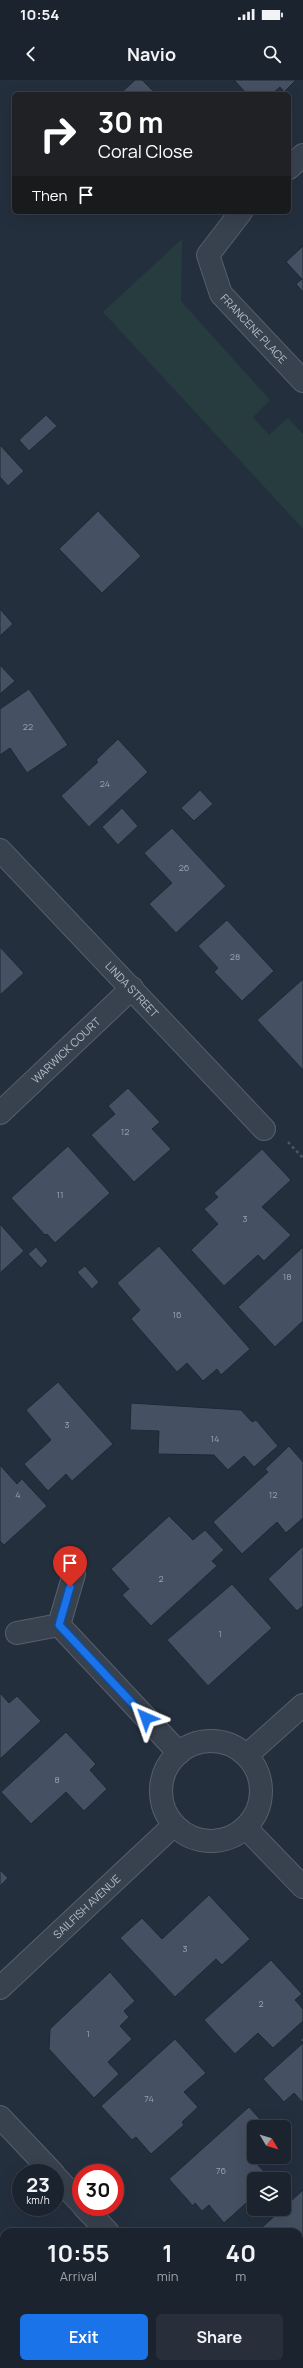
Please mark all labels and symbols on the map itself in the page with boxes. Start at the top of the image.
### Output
street label: FRANCENE PLACE [218,290,291,366]
house number: 22 [23,720,33,733]
house number: 24 [100,777,110,790]
house number: 26 [179,861,190,874]
house number: 28 [230,950,240,963]
street label: LINDA STREET [102,958,163,1021]
street label: WARWICK COURT [28,1013,104,1086]
house number: 12 [121,1125,129,1138]
house number: 11 [56,1188,64,1201]
house number: 3 [243,1212,248,1225]
house number: 18 [283,1270,291,1283]
house number: 16 [172,1308,182,1321]
house number: 3 [65,1418,70,1431]
house number: 14 [211,1432,219,1445]
house number: 4 [15,1488,21,1501]
house number: 12 [269,1488,277,1501]
pin [53,1546,87,1587]
house number: 2 [158,1572,164,1585]
house number: 1 [218,1627,222,1640]
position arrow [125,1697,167,1739]
house number: 8 [54,1773,60,1786]
street label: SAILFISH AVENUE [50,1871,123,1942]
house number: 3 [183,1942,188,1955]
house number: 2 [258,1997,264,2010]
house number: 1 [86,2027,90,2040]
house number: 74 [144,2092,154,2105]
north arrow [247,2120,291,2164]
speed limit sign: 30 [72,2164,124,2216]
house number: 76 [216,2164,226,2177]

